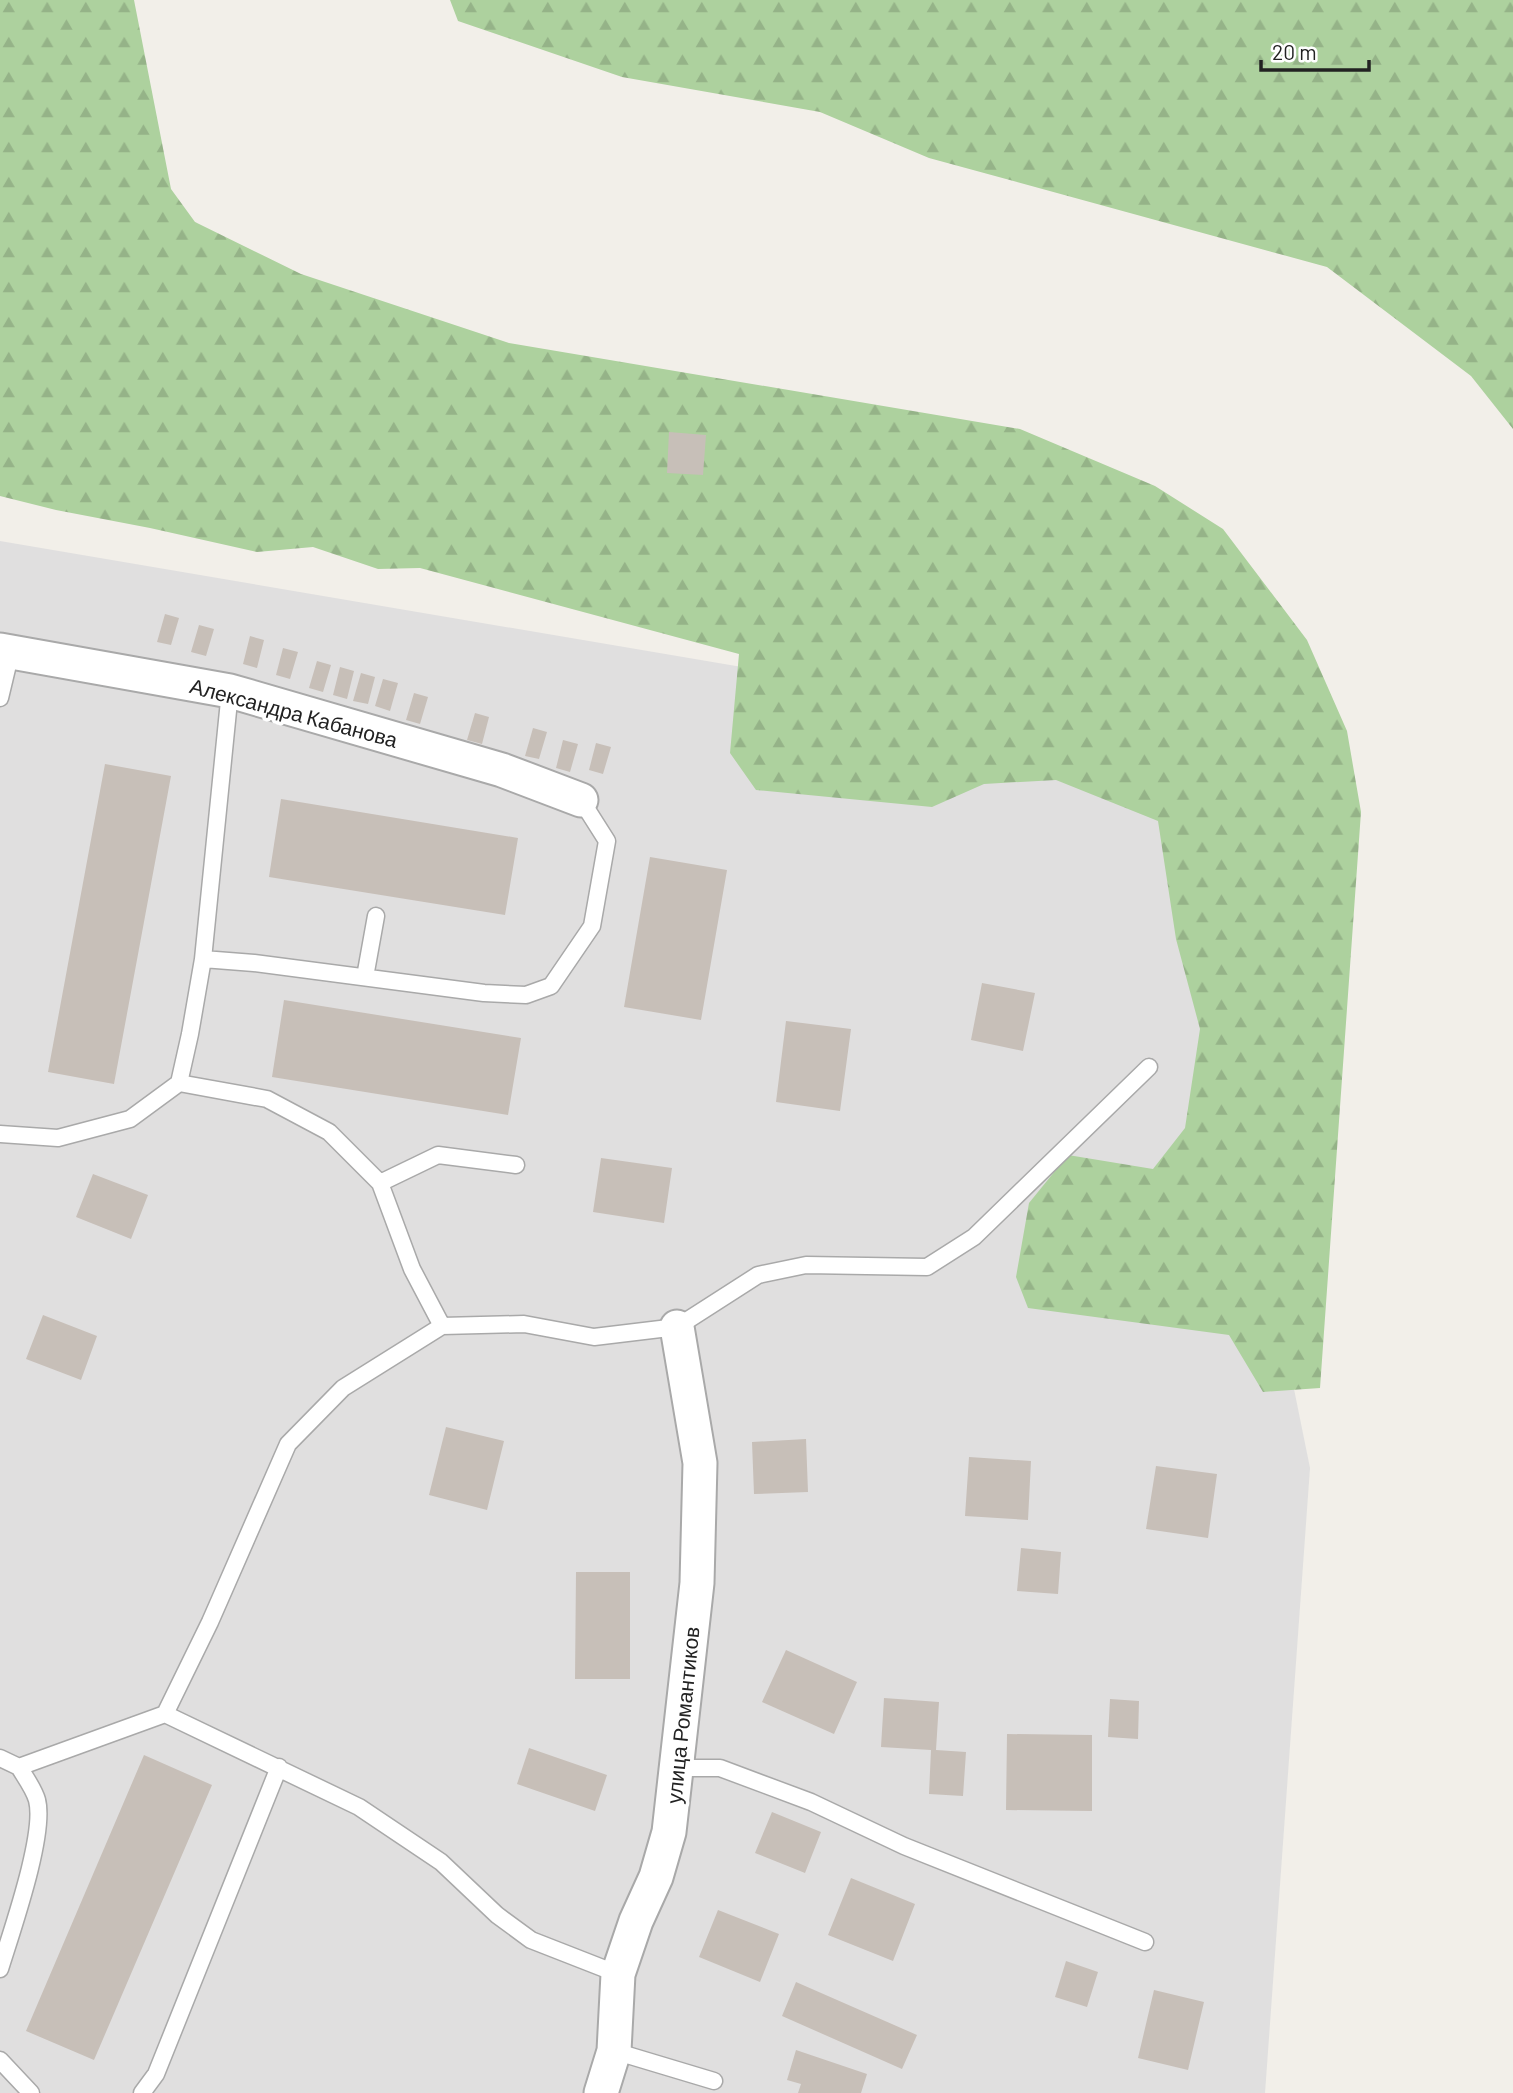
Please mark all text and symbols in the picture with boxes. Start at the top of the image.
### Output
scale bar [1261,28,1370,72]
text: 20 m [1272,39,1317,64]
street label: Александра Кабанова [187,672,401,752]
street label: улица Романтиков [660,1625,704,1805]

